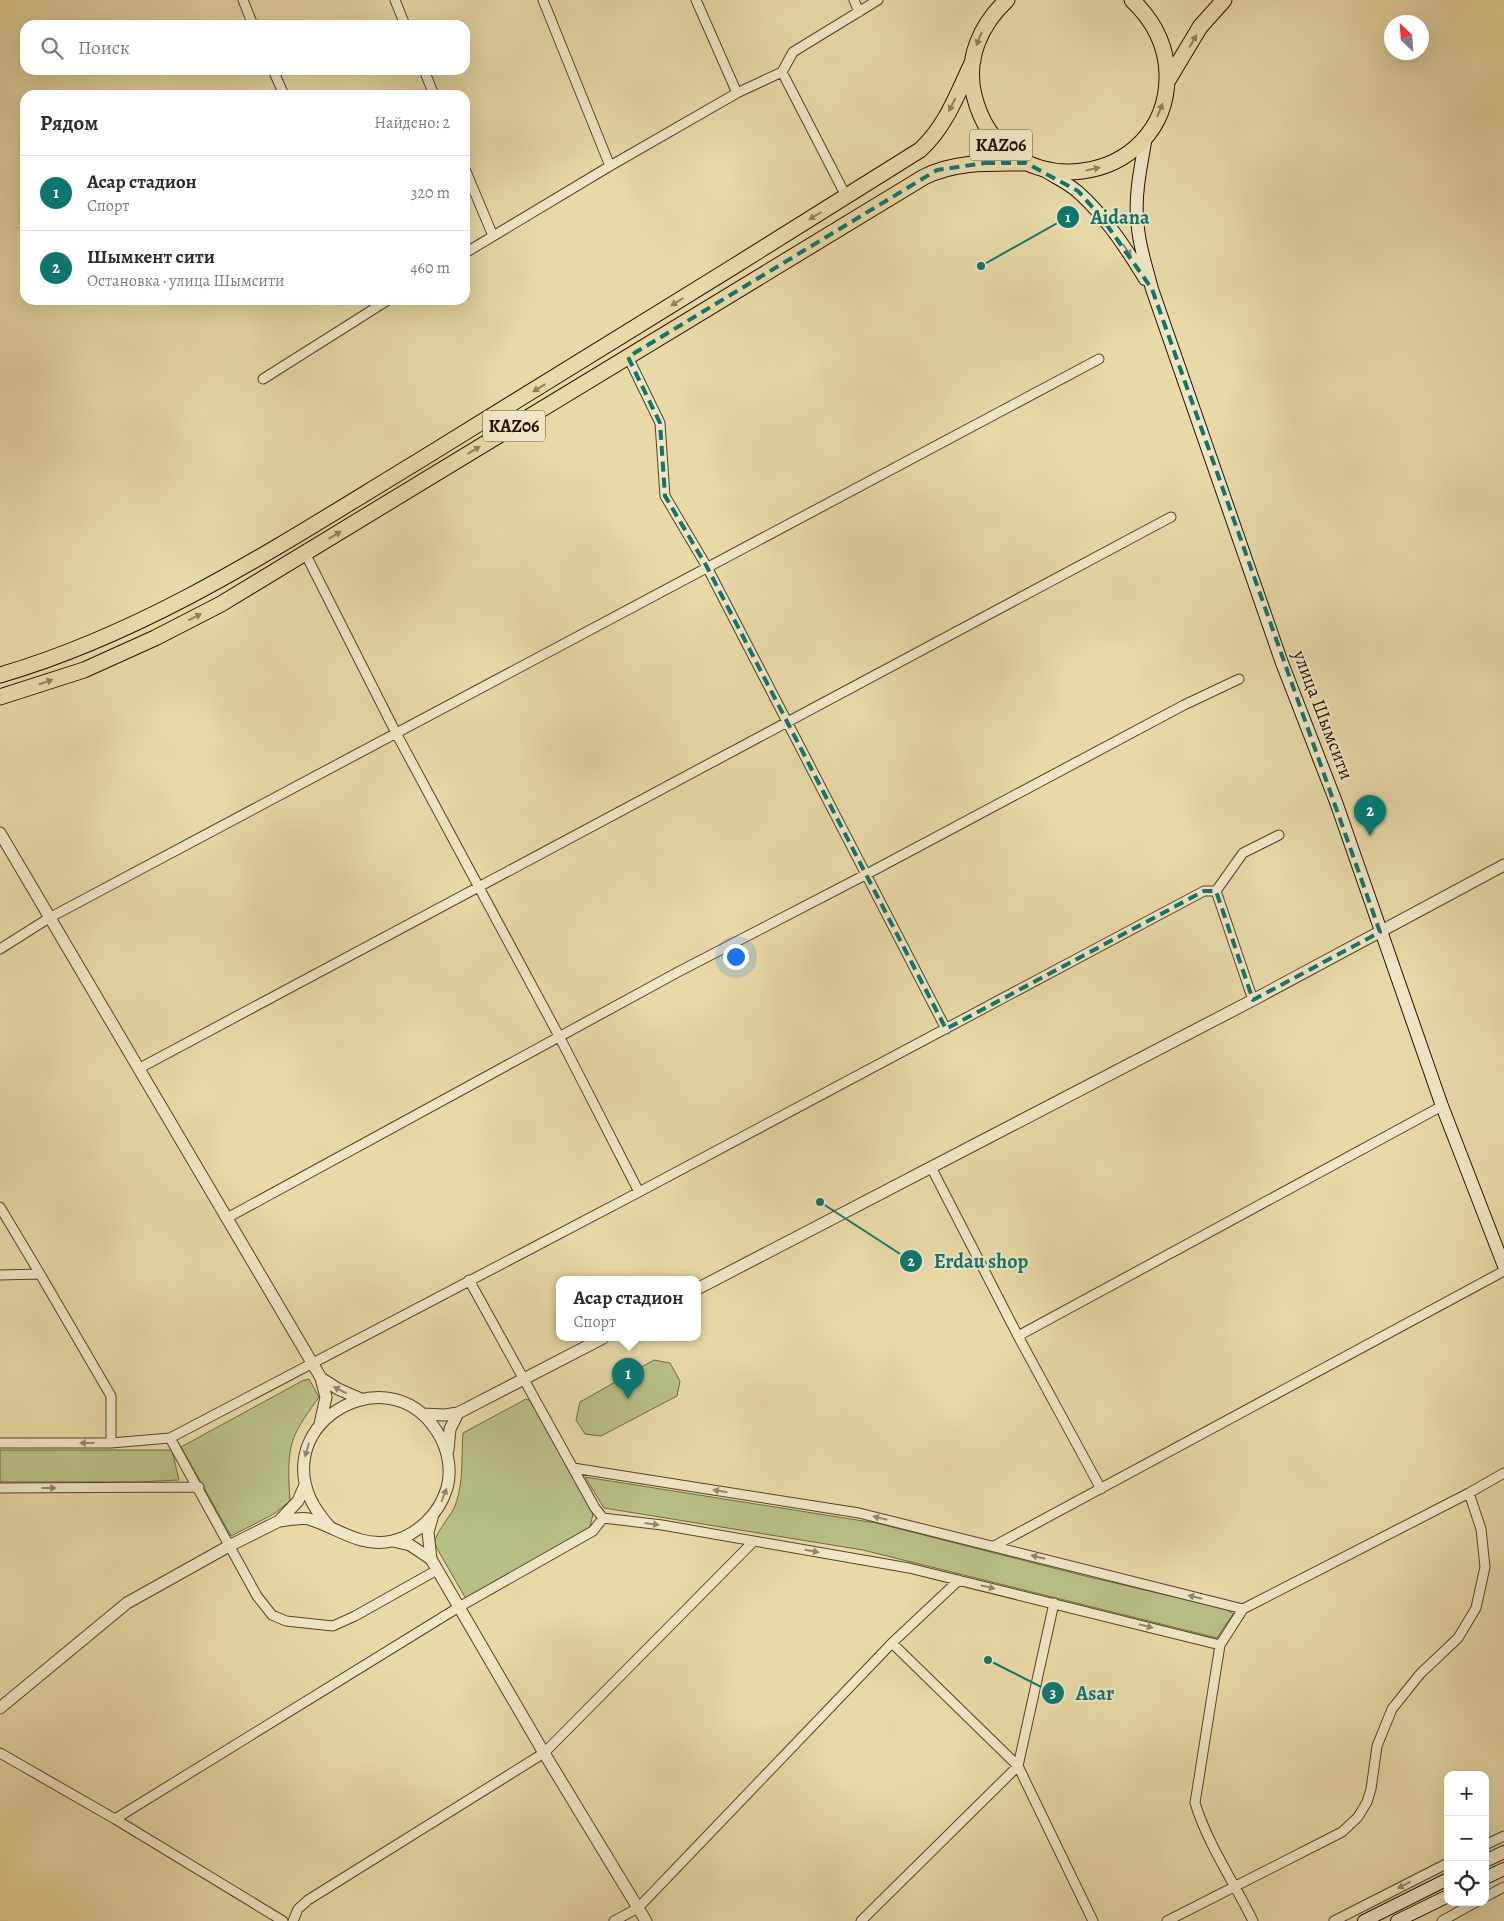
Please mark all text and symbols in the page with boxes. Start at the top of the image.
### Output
north arrow [1384,15,1429,60]
search box [20,20,470,75]
one-way arrow [975,32,983,47]
icon: search [38,34,66,62]
one-way arrow [1188,34,1197,47]
text: Поиск [78,35,130,61]
one-way arrow [948,98,956,112]
one-way arrow [1157,103,1165,117]
text: Рядом [40,109,98,137]
text: Найдено: 2 [374,112,450,134]
road number: KАZ06 [970,130,1032,160]
one-way arrow [1085,165,1100,173]
text: Асар стадион [87,169,197,195]
text: 1 [53,182,59,204]
text: 320 m [411,182,450,204]
text: Спорт [87,195,129,217]
callout: Aidana [1055,199,1159,234]
text: Aidana [1089,204,1150,231]
text: 1 [1065,207,1071,227]
one-way arrow [808,211,822,221]
one-way arrow [1122,243,1132,257]
text: Шымкент сити [87,244,215,270]
text: 2 [52,257,60,279]
text: 460 m [410,257,450,279]
text: Остановка · улица Шымсити [87,270,284,292]
one-way arrow [671,298,684,307]
one-way arrow [533,383,546,392]
road number: KАZ06 [483,411,545,442]
one-way arrow [467,446,480,455]
one-way arrow [328,530,342,539]
one-way arrow [188,613,202,621]
street label: улица Шымсити [1286,646,1360,783]
one-way arrow [39,678,54,685]
pin: 2 [1354,795,1386,836]
your location [723,944,749,970]
callout: Erdau shop [899,1243,1038,1278]
text: Erdau shop [934,1248,1028,1275]
text: 2 [907,1251,915,1271]
popup [556,1276,701,1341]
text: Асар стадион [574,1285,683,1311]
text: Спорт [574,1311,616,1333]
pin: 1 [612,1358,644,1399]
one-way arrow [333,1385,348,1394]
one-way arrow [79,1439,95,1447]
one-way arrow [303,1442,311,1457]
one-way arrow [41,1484,57,1492]
one-way arrow [440,1487,448,1502]
one-way arrow [711,1487,727,1495]
one-way arrow [872,1514,888,1522]
one-way arrow [644,1520,660,1528]
one-way arrow [804,1548,820,1556]
one-way arrow [1030,1553,1045,1561]
one-way arrow [981,1584,996,1592]
one-way arrow [1188,1593,1203,1601]
one-way arrow [1138,1623,1153,1631]
callout: Asar [1040,1675,1124,1710]
text: Asar [1075,1680,1114,1707]
text: 3 [1050,1683,1056,1703]
map controls [1444,1771,1489,1906]
button: + [1444,1771,1489,1816]
button: − [1444,1816,1489,1861]
button: locate [1444,1861,1489,1906]
one-way arrow [1397,1881,1411,1889]

